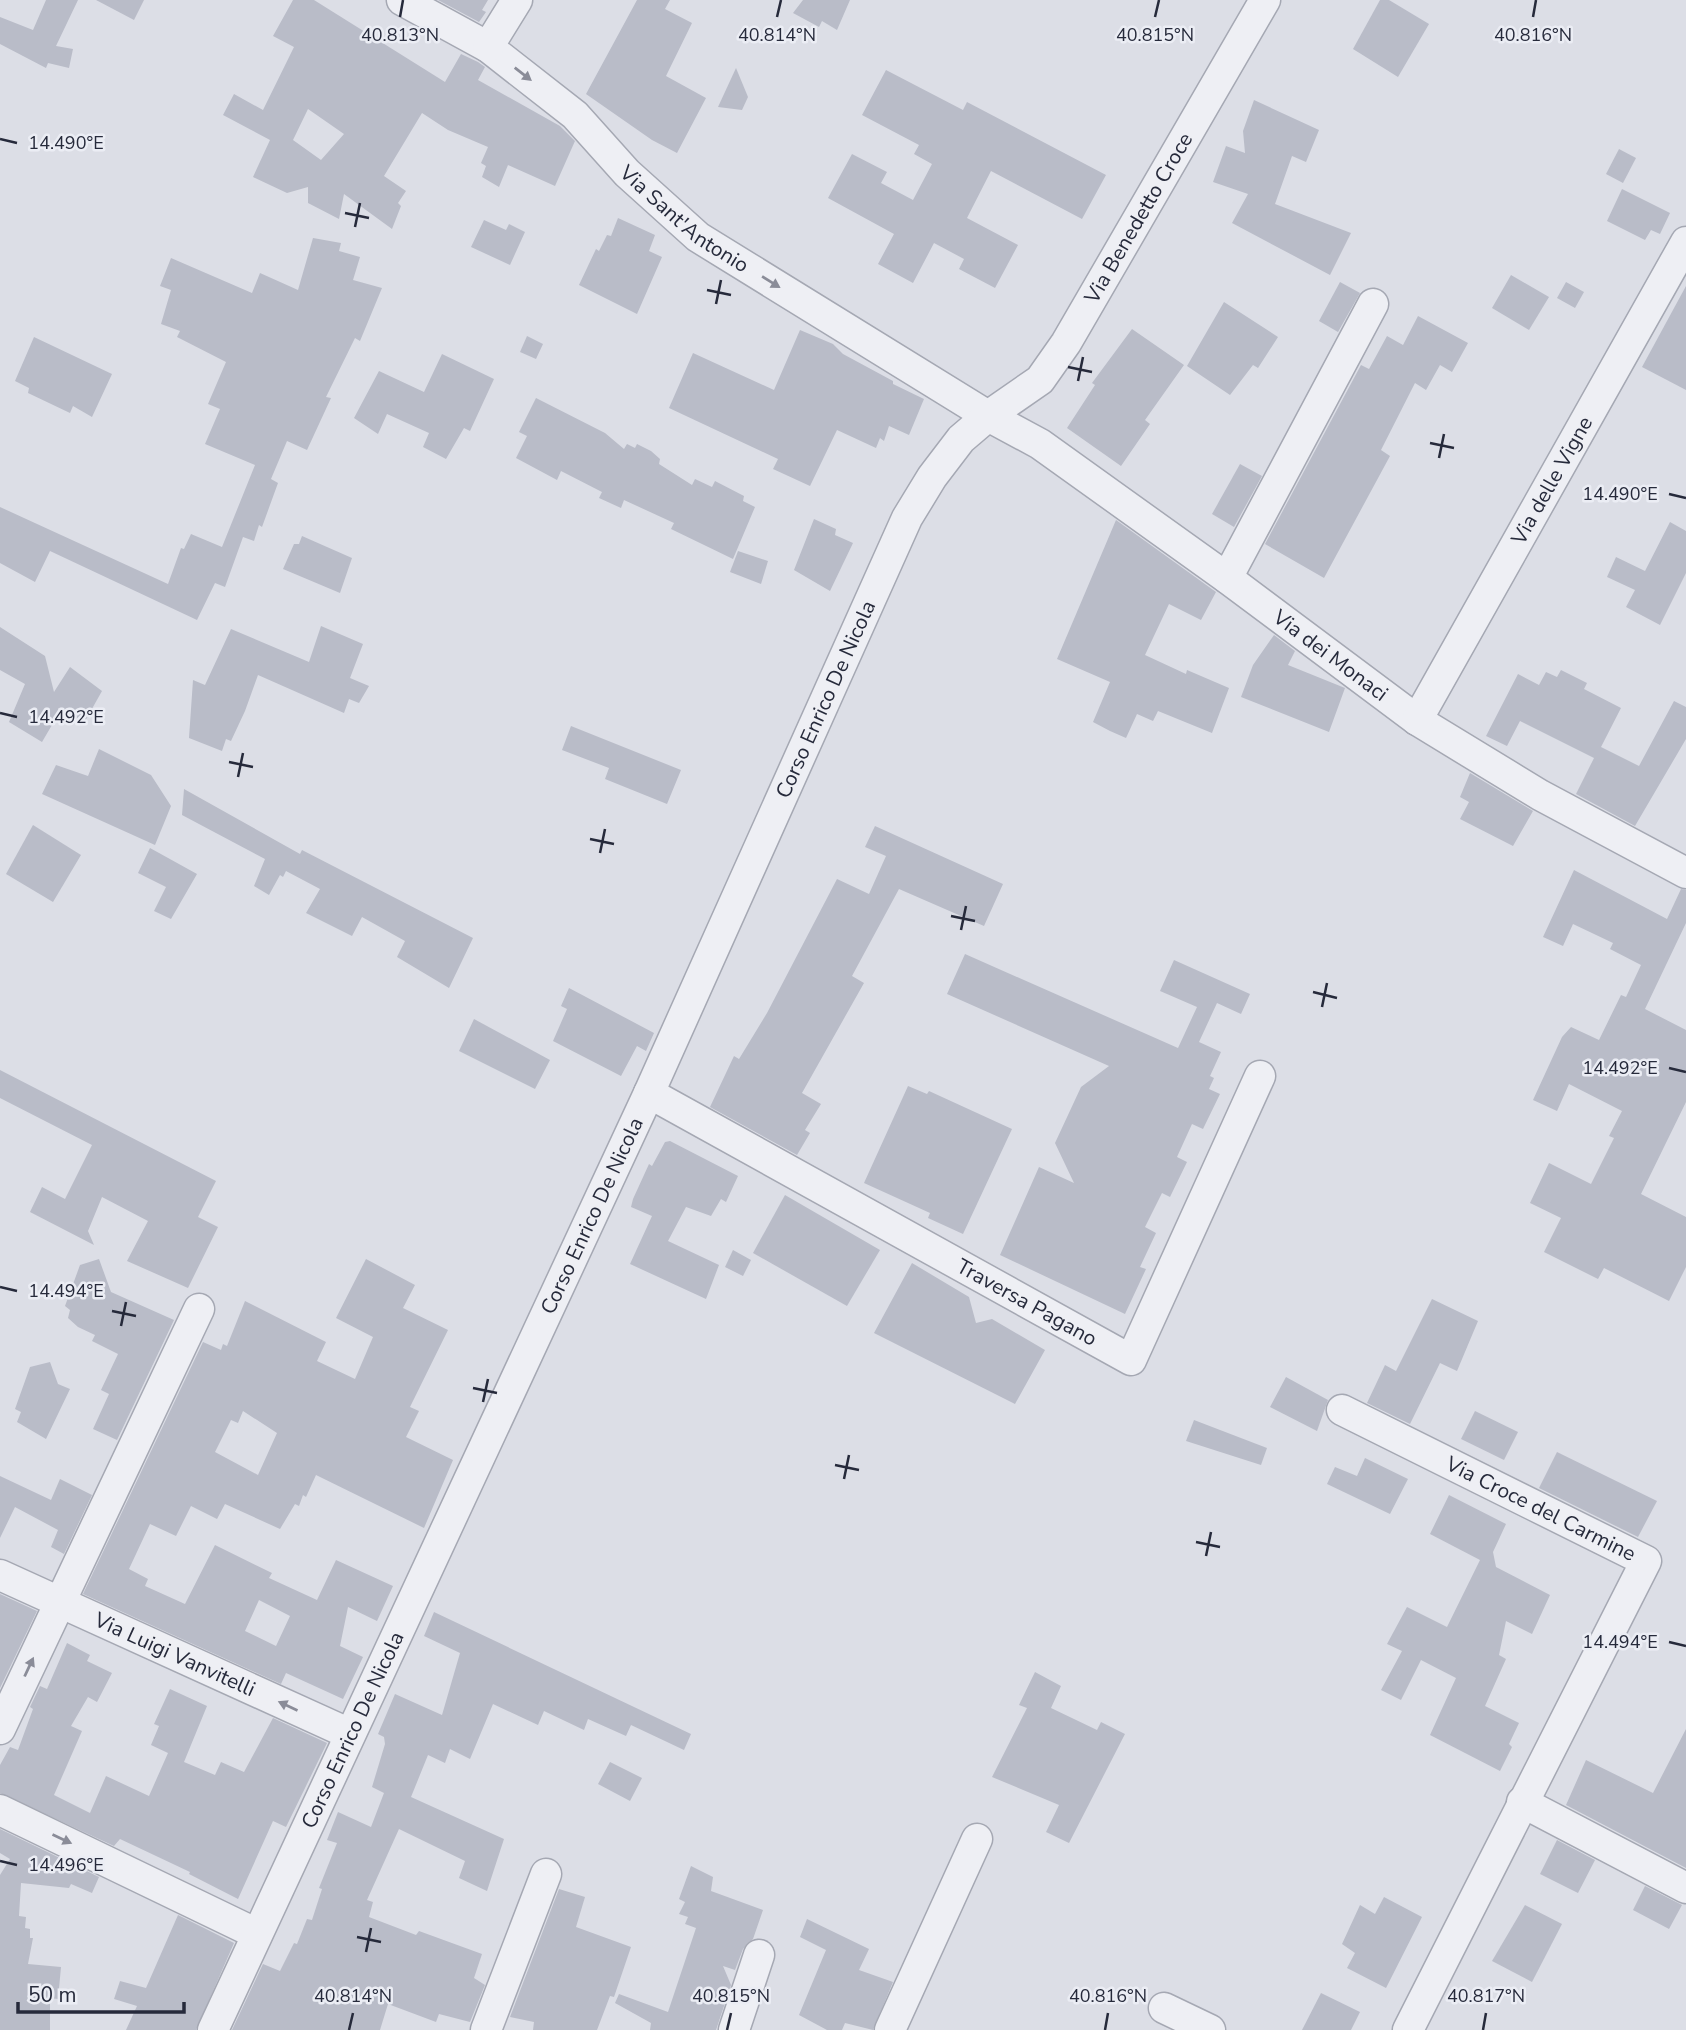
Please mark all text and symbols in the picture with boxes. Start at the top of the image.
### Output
text: 40.813°N [361,23,439,47]
text: 40.814°N [738,23,816,47]
text: 40.815°N [1116,23,1194,47]
text: 40.816°N [1494,23,1572,47]
one-way arrow [513,67,531,82]
street label: Via Benedetto Croce [1077,127,1199,309]
text: 14.490°E [28,131,104,155]
street label: Via Sant'Antonio [613,158,754,279]
one-way arrow [762,275,781,288]
street label: Via delle Vigne [1504,411,1599,550]
text: 14.490°E [1582,482,1658,506]
street label: Corso Enrico De Nicola [769,596,882,803]
street label: Via dei Monaci [1266,603,1394,708]
text: 14.492°E [28,705,104,729]
text: 14.492°E [1582,1056,1658,1080]
street label: Corso Enrico De Nicola [534,1113,650,1319]
street label: Traversa Pagano [952,1252,1102,1352]
text: 14.494°E [28,1279,104,1303]
street label: Via Croce del Carmine [1440,1449,1641,1568]
street label: Via Luigi Vanvitelli [89,1605,260,1703]
street label: Corso Enrico De Nicola [295,1627,410,1833]
text: 14.494°E [1582,1630,1658,1654]
one-way arrow [23,1657,35,1677]
one-way arrow [278,1700,298,1712]
one-way arrow [52,1833,72,1845]
text: 14.496°E [28,1853,104,1877]
scale bar [18,1970,184,2014]
text: 50 m [28,1981,77,2009]
text: 40.814°N [314,1984,392,2008]
text: 40.815°N [692,1984,770,2008]
text: 40.816°N [1069,1984,1147,2008]
text: 40.817°N [1447,1984,1525,2008]

